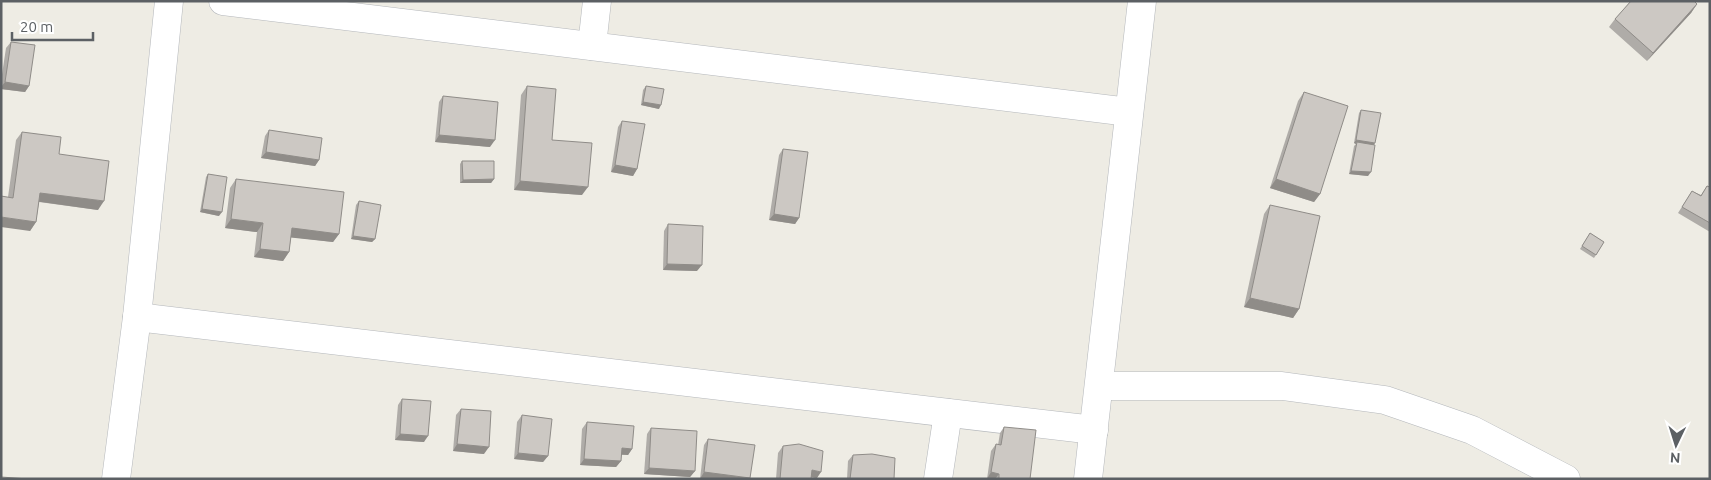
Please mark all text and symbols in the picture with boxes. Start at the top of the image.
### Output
scale bar [12,10,94,42]
text: 20 m [20,18,53,35]
north arrow [1651,420,1701,470]
text: N [1669,450,1681,466]

